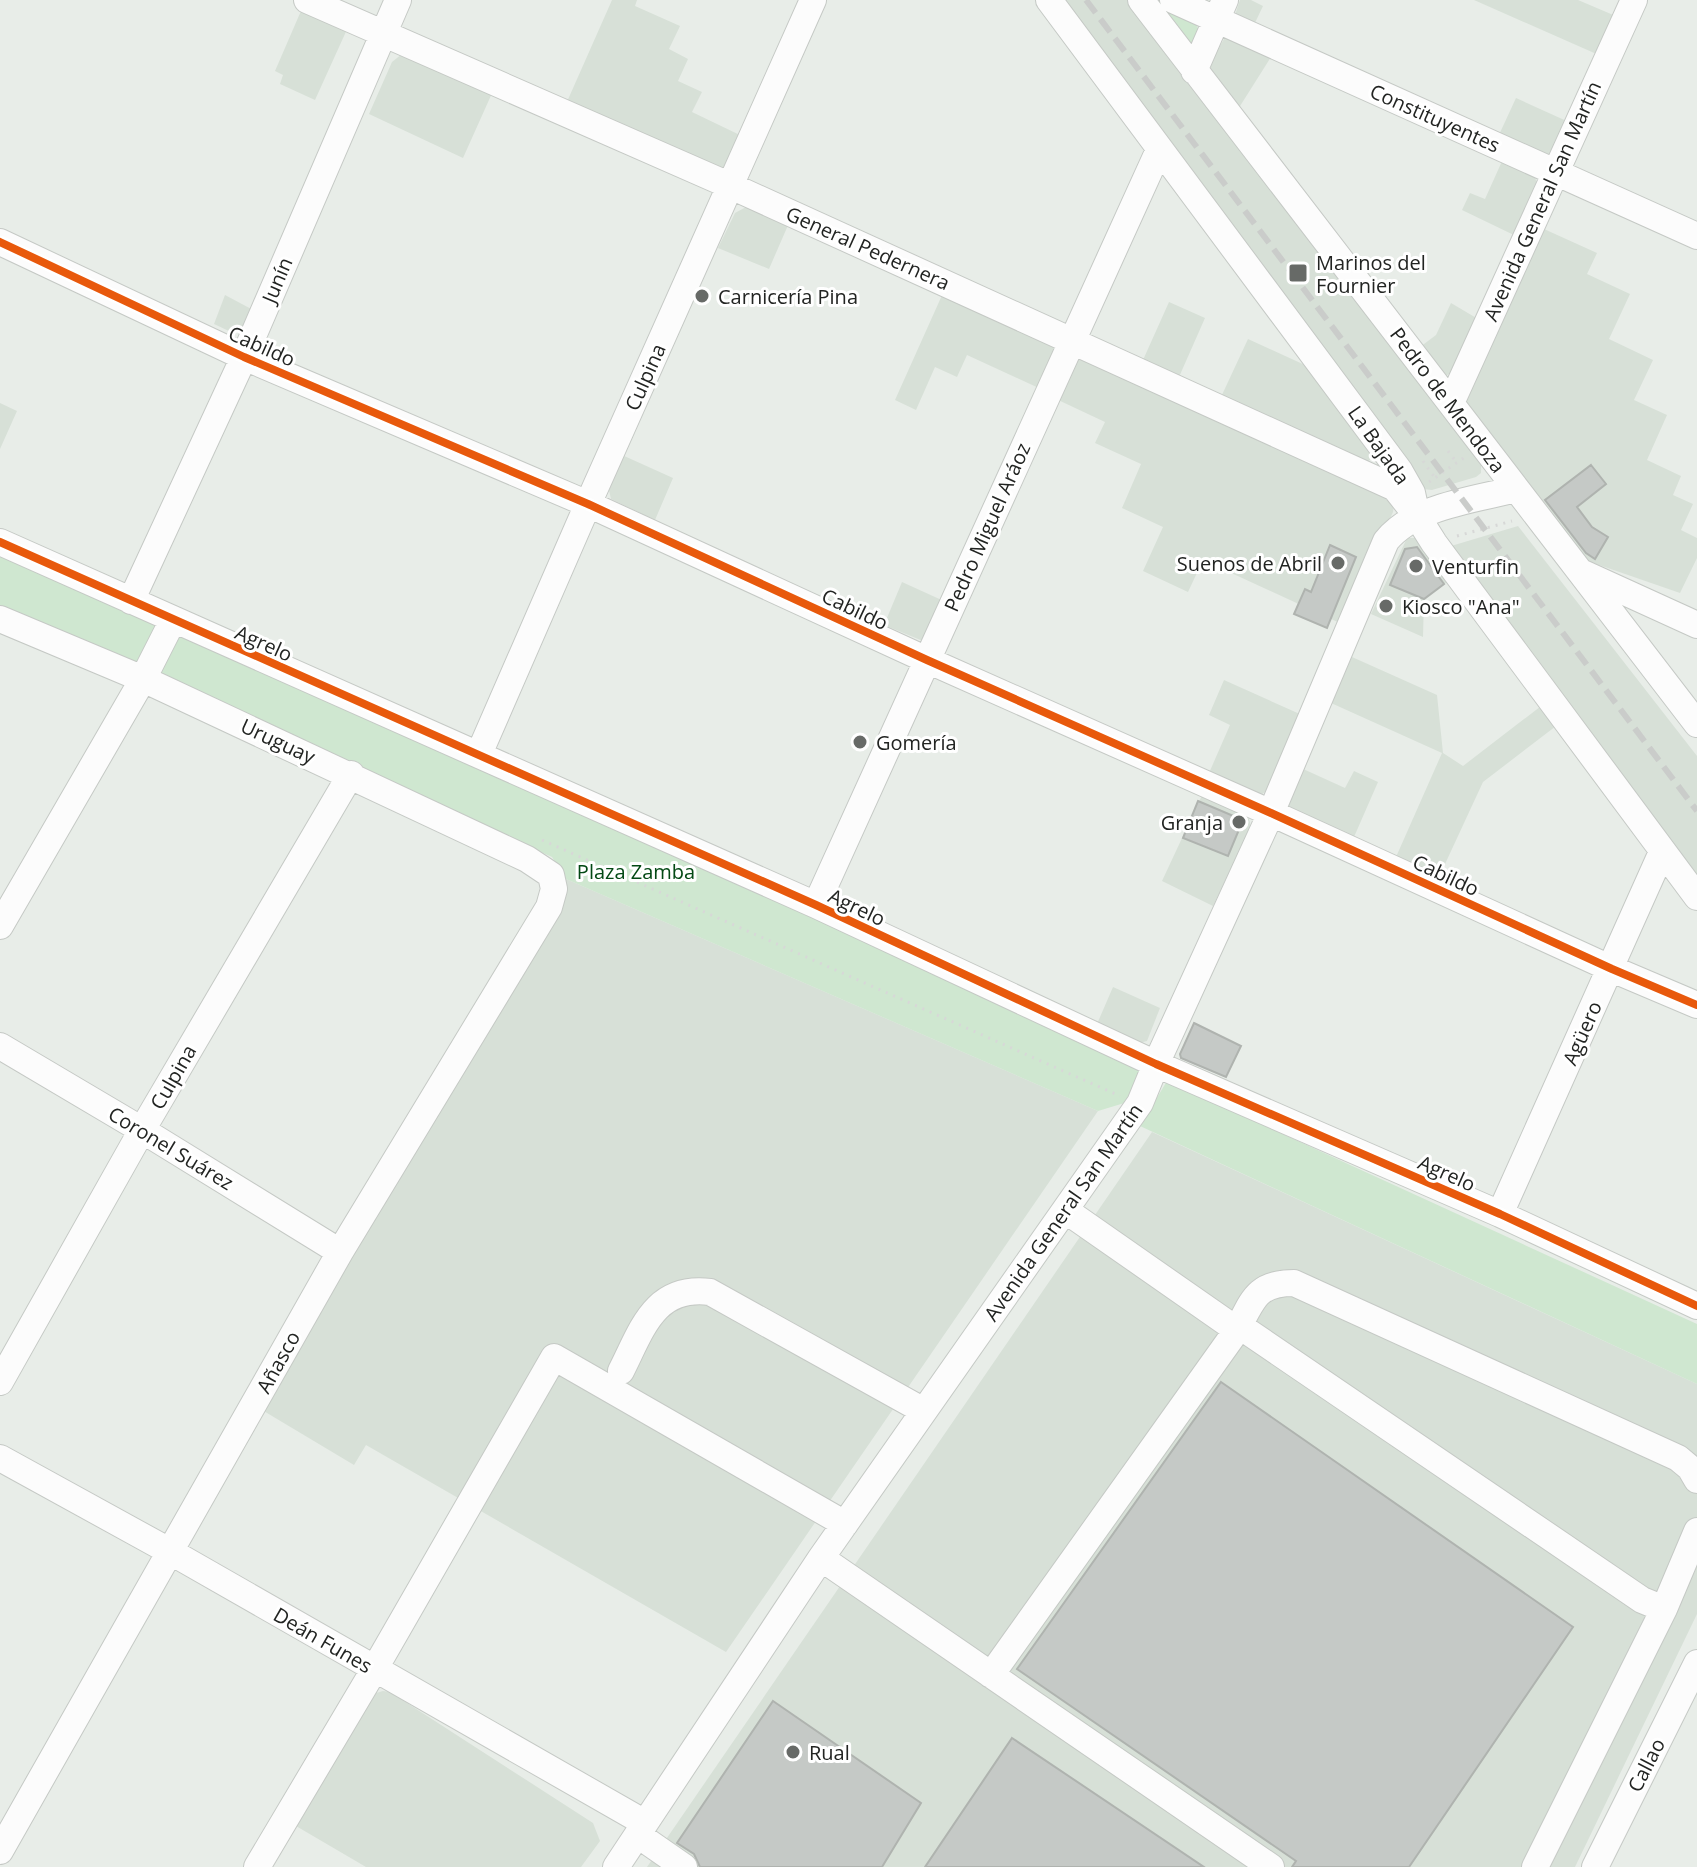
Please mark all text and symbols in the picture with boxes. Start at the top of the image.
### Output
street label: Constituyentes [1366,77,1504,159]
street label: Avenida General San Martín [1477,77,1607,325]
street label: General Pedernera [782,200,954,296]
place label: Marinos del Fournier [1316,249,1426,299]
street label: Junín [255,253,299,309]
marker: Marinos del Fournier [1287,262,1309,284]
place label: Carnicería Pina [718,283,858,310]
marker: Carnicería Pina [693,287,711,305]
street label: Cabildo [224,319,300,373]
street label: Pedro de Mendoza [1384,322,1512,478]
street label: Culpina [618,339,672,415]
street label: La Bajada [1342,400,1416,490]
street label: Pedro Miguel Aráoz [938,438,1036,616]
place label: Suenos de Abril [1177,550,1322,577]
place label: Venturfin [1432,553,1519,580]
marker: Suenos de Abril [1329,554,1347,572]
marker: Venturfin [1407,557,1425,575]
street label: Cabildo [817,582,893,636]
place label: Kiosco "Ana" [1402,593,1520,620]
marker: Kiosco "Ana" [1377,597,1395,615]
street label: Agrelo [231,618,297,668]
street label: Uruguay [236,712,321,770]
place label: Gomería [876,729,957,756]
marker: Gomería [851,733,869,751]
place label: Granja [1161,809,1223,836]
marker: Granja [1230,813,1248,831]
street label: Cabildo [1408,848,1484,902]
park label: Plaza Zamba [577,858,695,885]
street label: Agrelo [824,882,890,932]
street label: Agüero [1556,997,1608,1069]
street label: Culpina [144,1040,202,1114]
street label: Avenida General San Martín [977,1098,1149,1326]
street label: Coronel Suárez [103,1100,239,1196]
street label: Agrelo [1414,1148,1480,1198]
street label: Añasco [250,1326,306,1398]
street label: Deán Funes [269,1601,377,1679]
street label: Callao [1621,1733,1671,1797]
place label: Rual [809,1739,850,1766]
marker: Rual [784,1743,802,1761]

